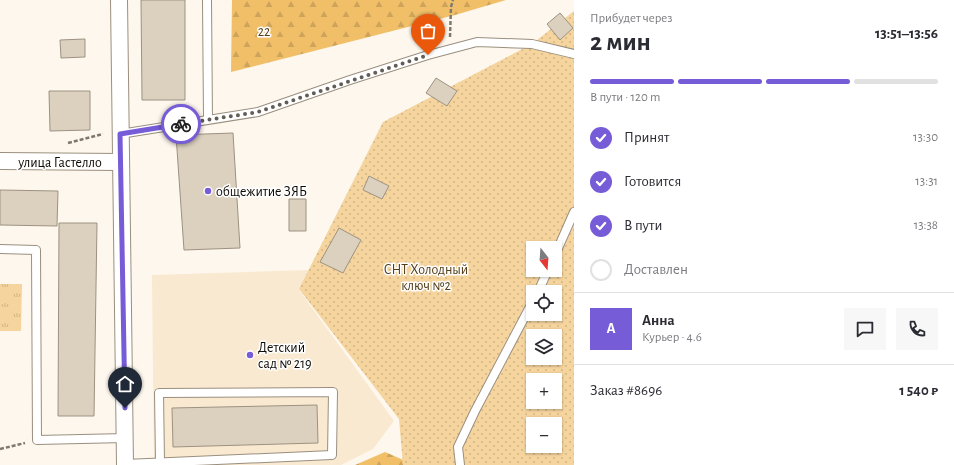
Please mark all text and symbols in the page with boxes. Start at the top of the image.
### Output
text: Прибудет через [590,12,672,25]
pin [411,14,445,55]
icon: bag [417,20,439,42]
park label: 22 [258,25,270,39]
text: 13:51–13:56 [875,26,938,41]
text: 2 мин [590,29,651,55]
text: В пути · 120 m [590,91,660,104]
courier [161,104,201,144]
icon: bike [170,113,192,135]
icon: check [590,127,612,149]
text: Принят [624,130,669,145]
text: 13:30 [913,131,938,144]
street label: улица Гастелло [17,156,102,170]
icon: check [590,171,612,193]
text: Готовится [624,174,681,189]
text: 13:31 [915,175,938,188]
place label: общежитие ЗЯБ [216,185,307,199]
marker: общежитие ЗЯБ [203,186,213,196]
icon: check [590,215,612,237]
text: В пути [624,218,662,233]
text: 13:38 [914,219,938,232]
north arrow [526,241,562,277]
map controls [526,241,562,453]
text: Доставлен [624,262,688,277]
park label: СНТ Холодный ключ №2 [384,263,468,293]
button: locate [526,285,562,321]
button: chat [844,308,886,350]
button: phone [896,308,938,350]
text: Анна [642,313,675,328]
text: А [606,321,616,336]
button: layers [526,329,562,365]
text: Курьер · 4.6 [642,331,702,344]
place label: Детский сад № 219 [258,341,312,371]
marker: Детский сад № 219 [245,350,255,360]
pin [108,367,142,408]
icon: home [114,373,136,395]
button: + [526,373,562,409]
text: Заказ #8696 [590,383,662,398]
text: 1 540 ₽ [899,383,938,398]
button: − [526,417,562,453]

